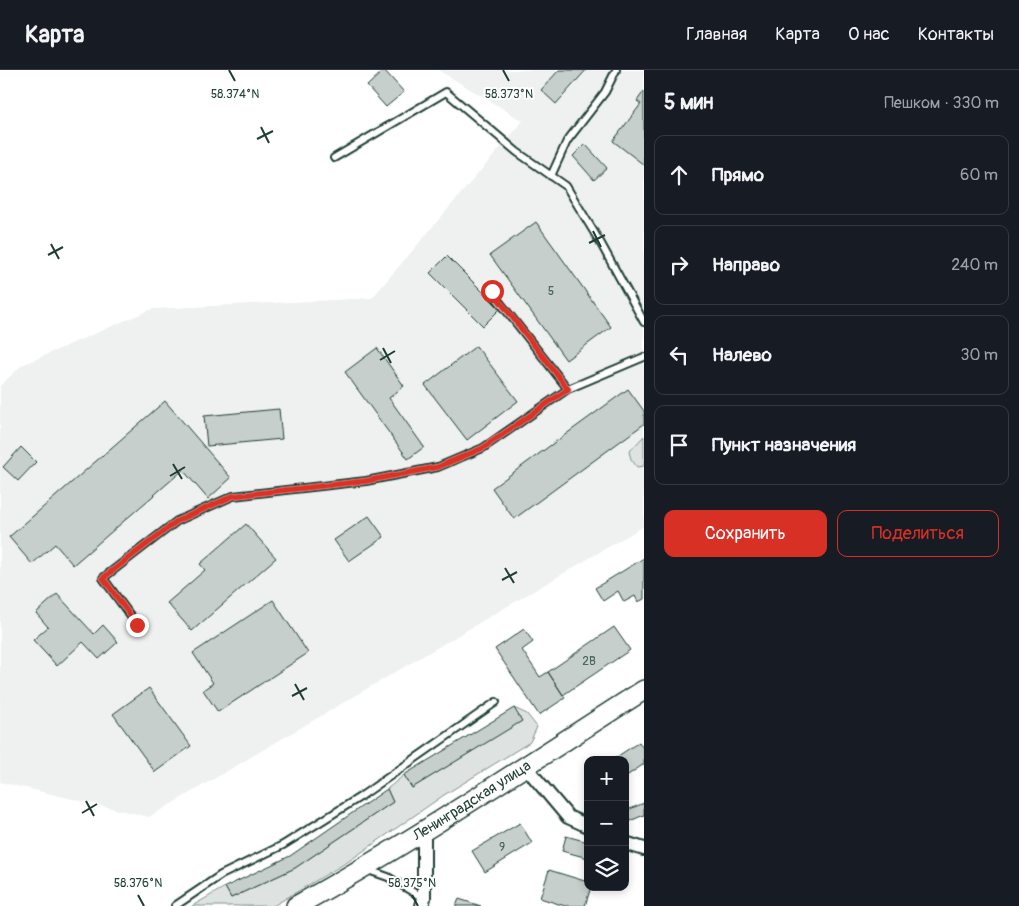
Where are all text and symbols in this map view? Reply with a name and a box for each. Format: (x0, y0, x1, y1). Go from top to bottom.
text: Карта (25, 20, 84, 49)
text: Главная (686, 23, 747, 46)
text: Карта (775, 23, 820, 46)
text: О нас (848, 23, 890, 46)
text: Контакты (918, 23, 994, 46)
text: 58.374°N (211, 87, 259, 102)
text: 58.373°N (485, 87, 533, 102)
text: 5 мин (664, 89, 714, 116)
text: Пешком · 330 m (884, 93, 999, 113)
icon: ahead (665, 161, 693, 189)
text: Прямо (712, 163, 764, 187)
text: 60 m (960, 165, 998, 185)
icon: right (665, 251, 693, 279)
text: Направо (712, 253, 780, 277)
text: 240 m (951, 255, 998, 275)
route start (481, 280, 504, 303)
house number: 5 (548, 284, 554, 299)
icon: left (665, 341, 693, 369)
text: Налево (712, 343, 772, 367)
text: 30 m (960, 345, 998, 365)
icon: arrive (665, 431, 693, 459)
text: Пункт назначения (712, 433, 856, 457)
button: Сохранить (664, 510, 827, 557)
button: Поделиться (837, 510, 999, 557)
route end (126, 614, 149, 637)
house number: 2В (582, 654, 596, 669)
street label: Ленинградская улица (408, 756, 534, 845)
map controls (584, 756, 629, 891)
button: + (584, 756, 629, 801)
button: − (584, 801, 629, 846)
house number: 9 (499, 840, 505, 855)
button: layers (584, 846, 629, 891)
text: 58.376°N (114, 876, 162, 891)
text: 58.375°N (388, 876, 436, 891)

